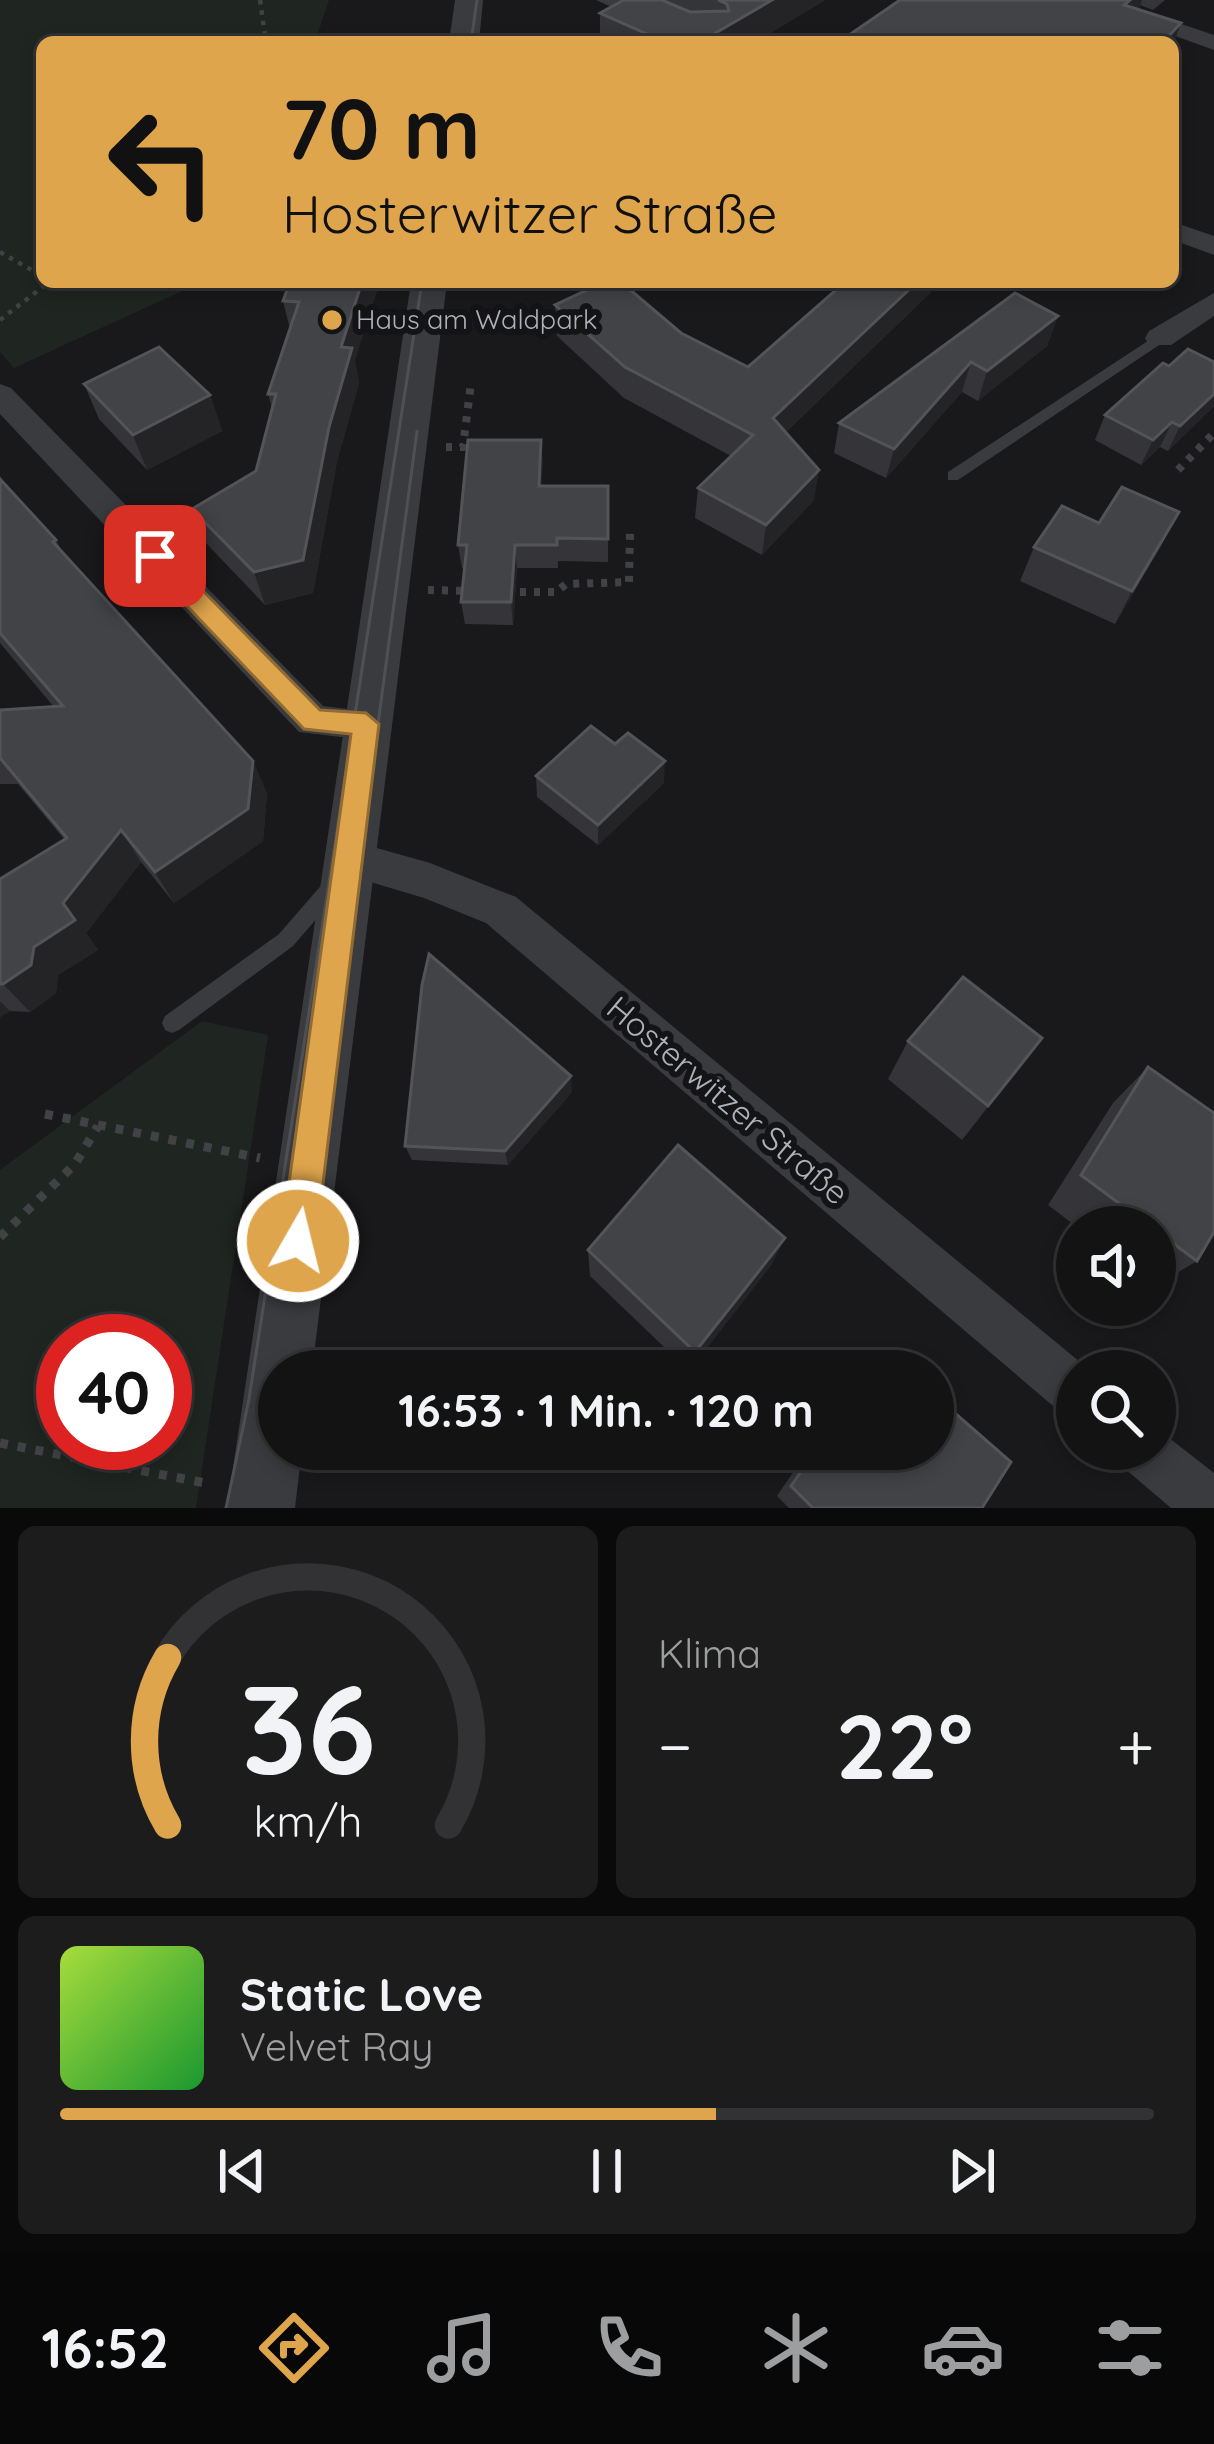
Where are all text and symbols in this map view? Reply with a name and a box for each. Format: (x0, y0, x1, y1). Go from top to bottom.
text: 70 m (282, 75, 481, 180)
icon: left (84, 84, 240, 240)
text: Hosterwitzer Straße (282, 179, 777, 247)
place label: Haus am Waldpark (356, 302, 597, 336)
marker: Haus am Waldpark (319, 307, 345, 333)
pin (104, 505, 206, 607)
icon: arrive (122, 523, 188, 589)
street label: Hosterwitzer Straße (599, 987, 857, 1213)
position arrow (235, 1178, 361, 1304)
map controls (1056, 1206, 1176, 1470)
button: sound (1056, 1206, 1176, 1326)
speed limit sign: 40 (36, 1314, 192, 1470)
button: search (1056, 1350, 1176, 1470)
text: 16:53 · 1 Min. · 120 m (398, 1382, 814, 1438)
text: Klima (658, 1629, 761, 1678)
text: 36 (240, 1649, 376, 1805)
text: 22° (836, 1689, 973, 1802)
text: − (658, 1704, 692, 1787)
text: + (1117, 1704, 1154, 1787)
text: km/h (254, 1794, 362, 1848)
text: Static Love (240, 1966, 483, 2022)
text: Velvet Ray (240, 2022, 433, 2071)
icon: previous (209, 2138, 275, 2204)
icon: pause (574, 2138, 640, 2204)
icon: next (939, 2138, 1005, 2204)
icon: directions (252, 2306, 336, 2390)
icon: music (420, 2306, 504, 2390)
icon: phone (587, 2306, 671, 2390)
icon: climate (754, 2306, 838, 2390)
icon: car (921, 2306, 1005, 2390)
icon: filters (1088, 2306, 1172, 2390)
text: 16:52 (42, 2314, 169, 2382)

